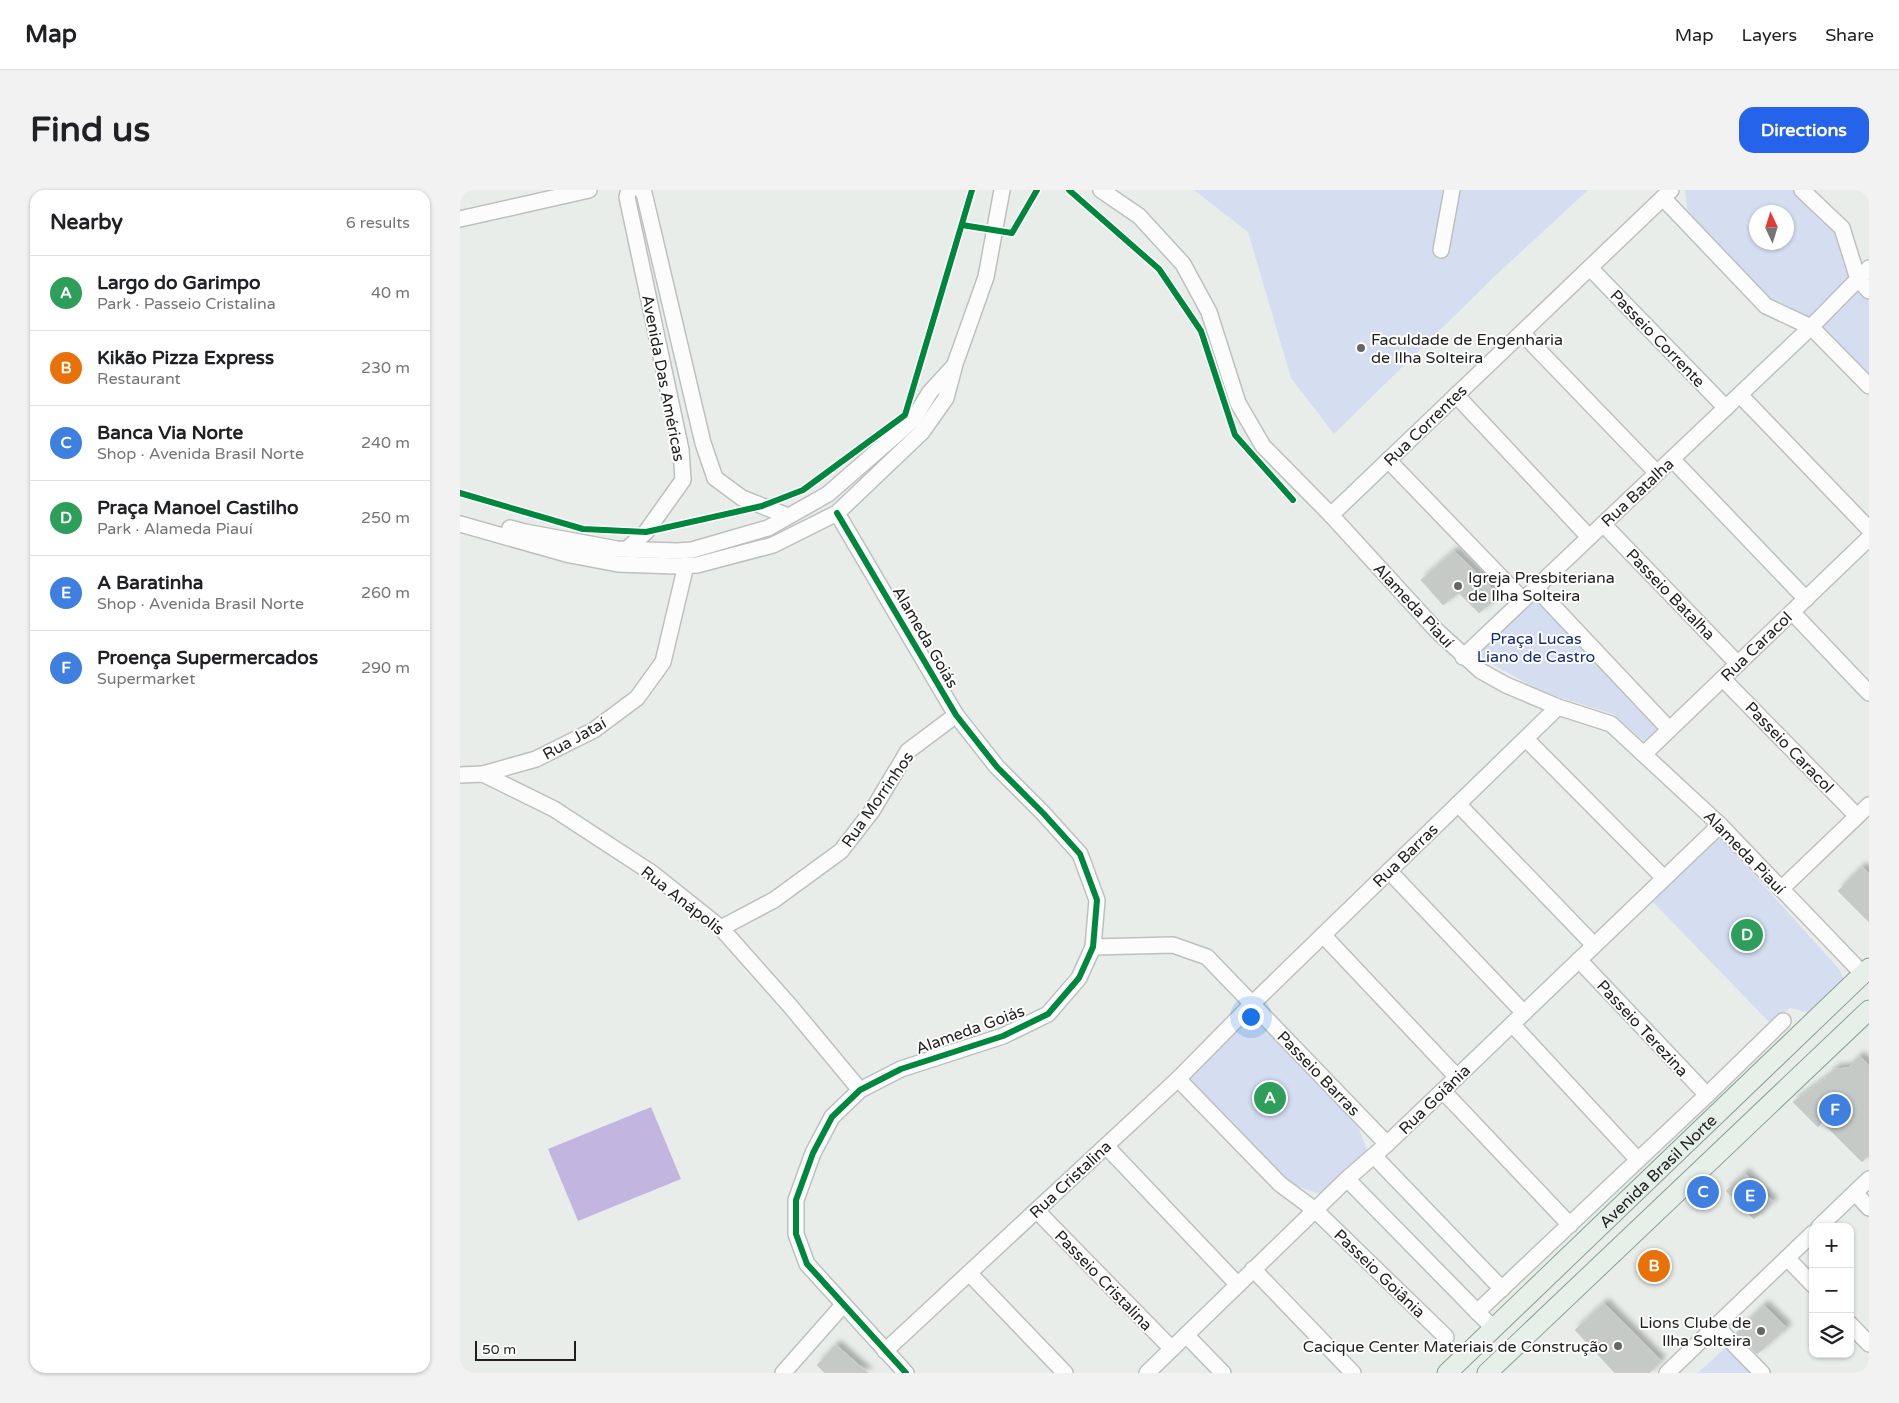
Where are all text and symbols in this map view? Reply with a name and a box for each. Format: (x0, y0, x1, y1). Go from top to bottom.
text: Map (25, 20, 77, 49)
text: Map (1675, 24, 1714, 46)
text: Layers (1742, 24, 1797, 46)
text: Share (1825, 24, 1874, 46)
button: Directions (1739, 107, 1869, 153)
text: Find us (30, 109, 150, 151)
north arrow (1749, 205, 1794, 250)
text: Nearby (50, 210, 123, 235)
text: 6 results (346, 213, 410, 233)
text: Largo do Garimpo (97, 272, 261, 294)
text: A (60, 283, 72, 303)
text: 40 m (371, 283, 410, 303)
street label: Passeio Corrente (1606, 286, 1709, 392)
street label: Avenida Das Américas (637, 293, 689, 463)
text: Park · Passeio Cristalina (97, 294, 276, 314)
place label: Faculdade de Engenharia de Ilha Solteira (1371, 330, 1563, 368)
marker: Faculdade de Engenharia de Ilha Solteira (1355, 342, 1367, 354)
text: Kikão Pizza Express (97, 347, 274, 369)
text: B (60, 358, 72, 378)
text: 230 m (361, 358, 410, 378)
text: Restaurant (97, 369, 181, 389)
street label: Rua Correntes (1380, 381, 1472, 471)
text: Banca Via Norte (97, 422, 243, 444)
text: C (60, 433, 72, 453)
text: 240 m (361, 433, 410, 453)
text: Shop · Avenida Brasil Norte (97, 444, 304, 464)
street label: Rua Batalha (1597, 454, 1678, 531)
text: Praça Manoel Castilho (97, 497, 299, 519)
text: D (60, 508, 72, 528)
text: 250 m (361, 508, 410, 528)
text: Park · Alameda Piauí (97, 519, 253, 539)
street label: Passeio Batalha (1622, 545, 1719, 645)
street label: Alameda Piauí (1369, 559, 1458, 652)
place label: Igreja Presbiteriana de Ilha Solteira (1468, 568, 1615, 606)
text: A Baratinha (97, 572, 204, 594)
marker: Igreja Presbiteriana de Ilha Solteira (1452, 580, 1464, 592)
text: E (61, 583, 71, 603)
text: 260 m (361, 583, 410, 603)
street label: Alameda Goiás (888, 583, 962, 692)
text: Shop · Avenida Brasil Norte (97, 594, 304, 614)
street label: Rua Caracol (1717, 608, 1797, 686)
park label: Praça Lucas Liano de Castro (1477, 629, 1595, 667)
text: Proença Supermercados (97, 647, 318, 669)
text: F (61, 658, 71, 678)
text: 290 m (361, 658, 410, 678)
text: Supermarket (97, 669, 195, 689)
street label: Passeio Caracol (1741, 698, 1838, 797)
street label: Rua Jataí (539, 713, 610, 765)
street label: Rua Morrinhos (837, 748, 918, 851)
street label: Alameda Piauí (1699, 807, 1789, 899)
street label: Rua Barras (1369, 820, 1443, 892)
street label: Rua Anápolis (637, 862, 728, 940)
pin: D (1731, 916, 1763, 954)
street label: Passeio Terezina (1592, 976, 1692, 1081)
street label: Alameda Goiás (913, 1001, 1027, 1059)
your location (1238, 1004, 1264, 1030)
street label: Passeio Barras (1273, 1027, 1364, 1120)
street label: Rua Goiânia (1395, 1061, 1475, 1139)
pin: A (1254, 1079, 1286, 1117)
pin: F (1819, 1091, 1851, 1129)
street label: Avenida Brasil Norte (1595, 1111, 1721, 1233)
street label: Rua Cristalina (1026, 1137, 1116, 1223)
pin: C (1687, 1173, 1719, 1211)
pin: E (1734, 1177, 1766, 1215)
map controls (1809, 1223, 1854, 1358)
button: + (1809, 1223, 1854, 1268)
street label: Passeio Goiânia (1330, 1225, 1429, 1322)
street label: Passeio Cristalina (1050, 1226, 1156, 1335)
pin: B (1638, 1247, 1670, 1285)
button: − (1809, 1268, 1854, 1313)
place label: Lions Clube de Ilha Solteira (1639, 1313, 1751, 1351)
button: layers (1809, 1313, 1854, 1358)
marker: Lions Clube de Ilha Solteira (1755, 1325, 1767, 1337)
place label: Cacique Center Materiais de Construção (1303, 1337, 1608, 1357)
scale bar (475, 1338, 576, 1361)
marker: Cacique Center Materiais de Construção (1612, 1340, 1624, 1352)
text: 50 m (482, 1341, 516, 1358)

